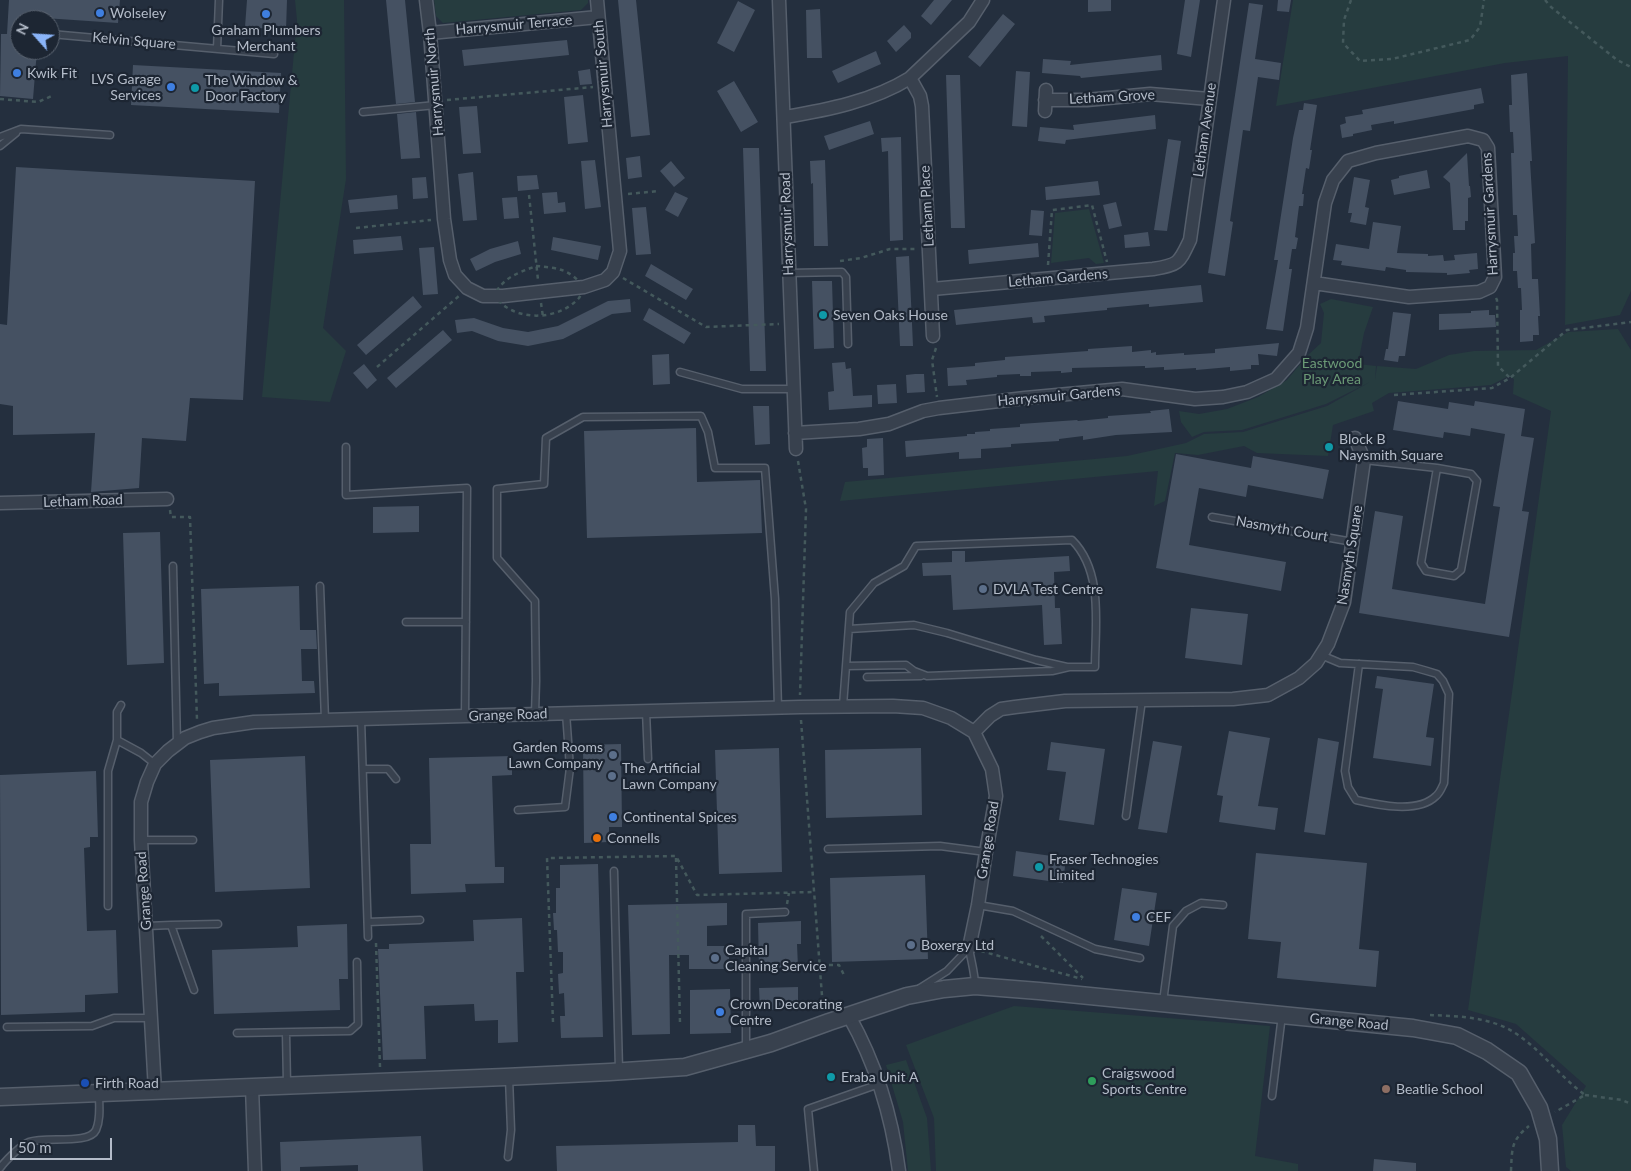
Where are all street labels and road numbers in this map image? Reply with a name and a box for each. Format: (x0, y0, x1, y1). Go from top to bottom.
street label: Harrysmuir Terrace (455, 12, 573, 38)
street label: Harrysmuir South (590, 19, 616, 129)
street label: Harrysmuir North (421, 27, 447, 137)
street label: Kelvin Square (92, 29, 176, 53)
street label: Letham Avenue (1190, 82, 1220, 178)
street label: Letham Grove (1069, 86, 1155, 108)
street label: Harrysmuir Gardens (1478, 152, 1502, 276)
street label: Letham Place (916, 165, 938, 247)
street label: Harrysmuir Road (777, 172, 797, 276)
street label: Letham Gardens (1007, 265, 1109, 291)
street label: Harrysmuir Gardens (997, 382, 1121, 410)
street label: Letham Road (43, 491, 123, 511)
street label: Nasmyth Square (1334, 504, 1366, 606)
street label: Nasmyth Court (1234, 513, 1330, 545)
street label: Grange Road (468, 705, 548, 725)
street label: Grange Road (974, 800, 1002, 880)
street label: Grange Road (133, 851, 155, 931)
street label: Grange Road (1309, 1010, 1389, 1034)

